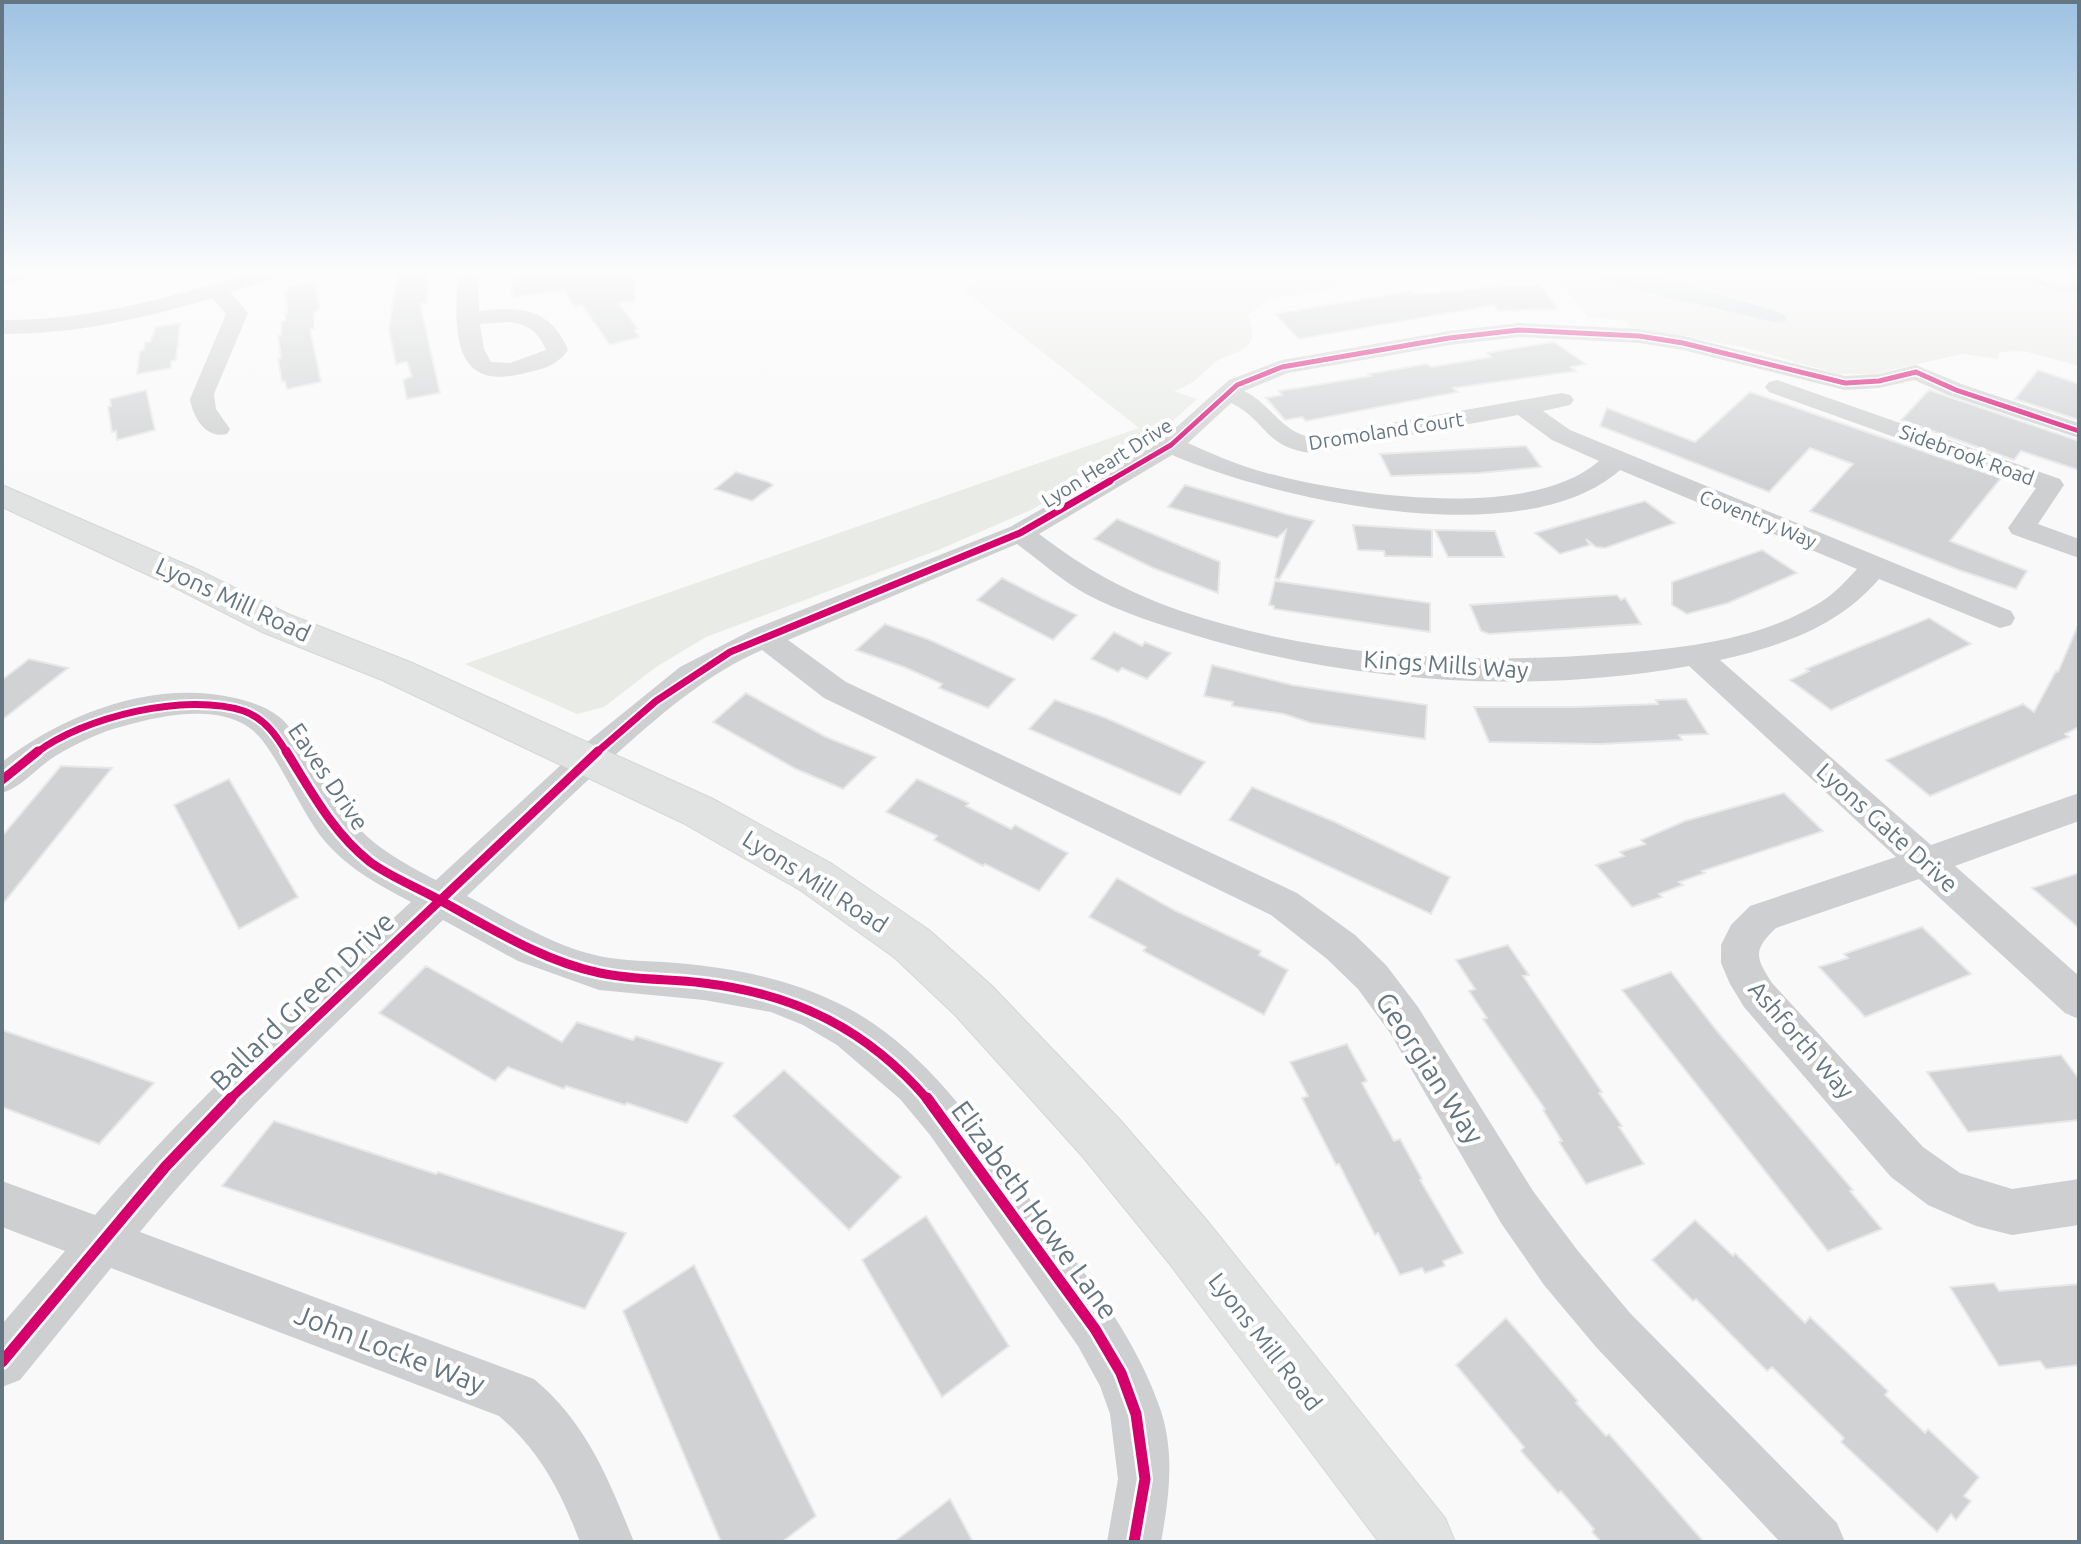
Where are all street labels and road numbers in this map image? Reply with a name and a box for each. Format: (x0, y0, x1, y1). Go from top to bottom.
street label: Dromoland Court (1307, 407, 1465, 454)
street label: Lyon Heart Drive (1037, 413, 1176, 512)
street label: Sidebrook Road (1897, 420, 2038, 490)
street label: Coventry Way (1696, 485, 1820, 553)
street label: Lyons Mill Road (152, 552, 315, 647)
street label: Kings Mills Way (1363, 645, 1530, 684)
street label: Eaves Drive (283, 718, 374, 835)
street label: Lyons Gate Drive (1811, 757, 1963, 898)
street label: Lyons Mill Road (738, 825, 893, 938)
street label: Ballard Green Drive (203, 905, 400, 1096)
street label: Ashforth Way (1743, 976, 1860, 1104)
street label: Georgian Way (1370, 986, 1491, 1149)
street label: Elizabeth Howe Lane (946, 1095, 1125, 1325)
street label: Lyons Mill Road (1203, 1268, 1327, 1416)
street label: John Locke Way (291, 1298, 490, 1399)

